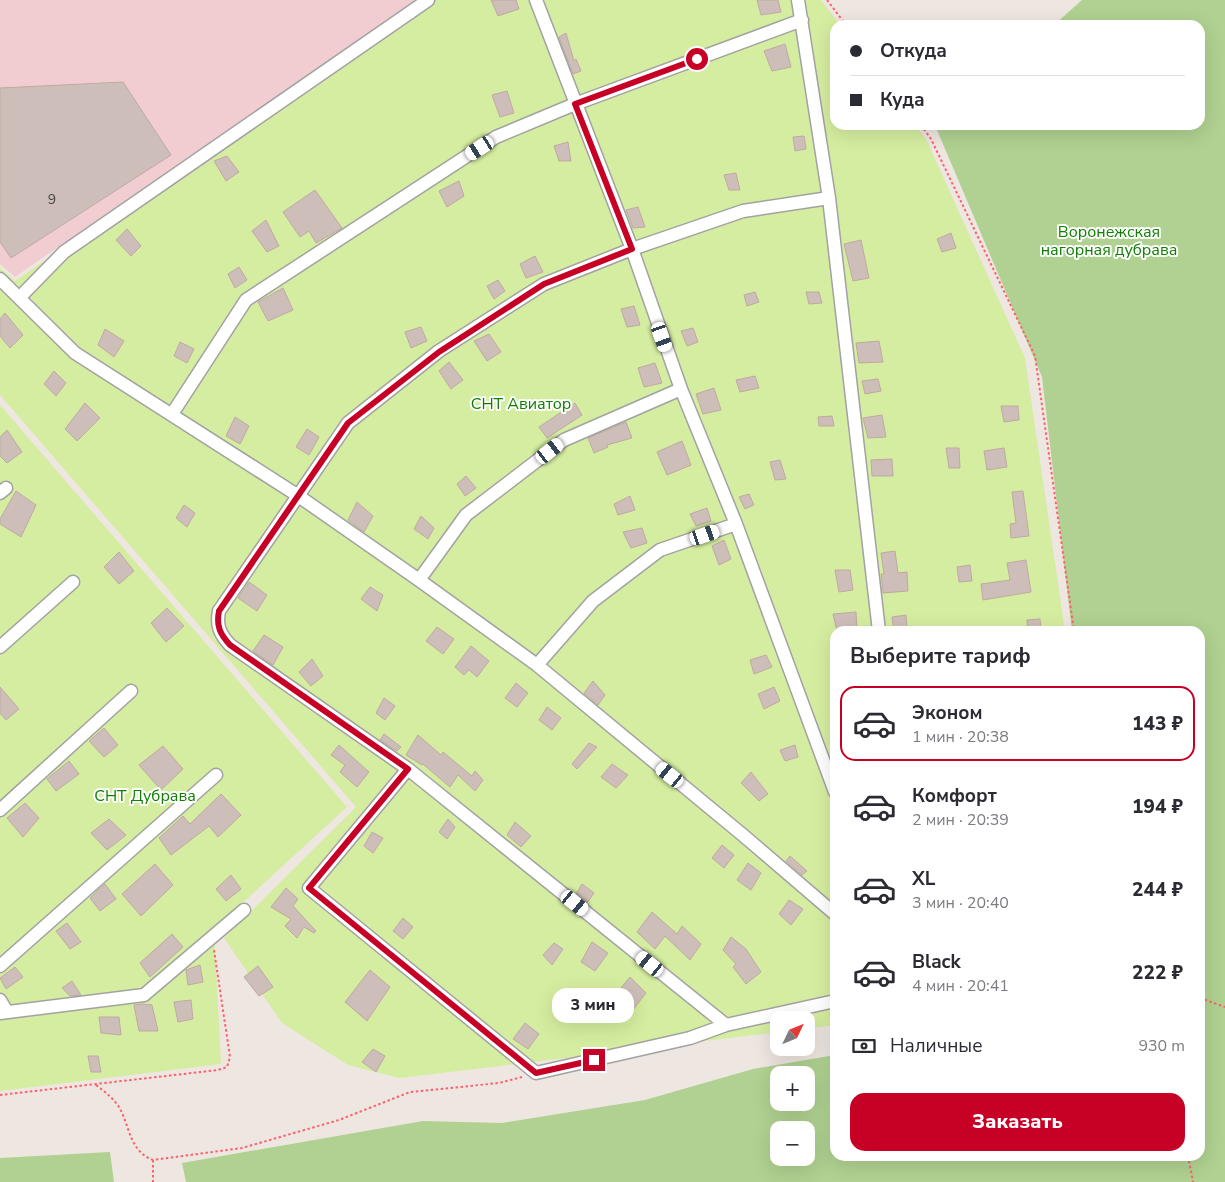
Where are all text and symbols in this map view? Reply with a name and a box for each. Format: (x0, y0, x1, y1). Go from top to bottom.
text: Откуда (880, 38, 947, 64)
route start (686, 48, 708, 70)
text: Куда (880, 87, 925, 113)
car (463, 134, 496, 162)
house number: 9 (48, 190, 56, 209)
park label: Воронежская нагорная дубрава (1041, 221, 1177, 261)
car (650, 320, 673, 354)
park label: СНТ Авиатор (471, 393, 571, 415)
car (533, 436, 566, 466)
car (688, 523, 721, 547)
text: Выберите тариф (850, 641, 1031, 671)
text: Эконом (912, 700, 983, 726)
icon: car (852, 701, 897, 746)
text: 143 ₽ (1132, 711, 1183, 737)
text: 1 мин · 20:38 (912, 726, 1009, 748)
car (653, 760, 686, 790)
text: Комфорт (912, 783, 997, 809)
icon: car (852, 784, 897, 829)
park label: СНТ Дубрава (94, 785, 196, 807)
text: 194 ₽ (1132, 794, 1183, 820)
text: 2 мин · 20:39 (912, 809, 1009, 831)
text: XL (912, 866, 935, 892)
icon: car (852, 867, 897, 912)
text: 244 ₽ (1132, 877, 1183, 903)
car (558, 888, 591, 918)
text: 3 мин · 20:40 (912, 892, 1009, 914)
car (633, 949, 666, 979)
text: Black (912, 949, 961, 975)
icon: car (852, 950, 897, 995)
text: 222 ₽ (1132, 960, 1183, 986)
text: 4 мин · 20:41 (912, 975, 1009, 997)
callout: 3 мин (553, 988, 635, 1022)
text: 3 мин (570, 994, 616, 1016)
north arrow (770, 1011, 815, 1056)
map controls (770, 1011, 815, 1166)
icon: cash (850, 1032, 878, 1060)
text: Наличные (890, 1033, 983, 1059)
text: 930 m (1138, 1035, 1185, 1057)
route end (583, 1049, 605, 1071)
button: + (770, 1066, 815, 1111)
button: Заказать (850, 1093, 1185, 1151)
button: − (770, 1121, 815, 1166)

